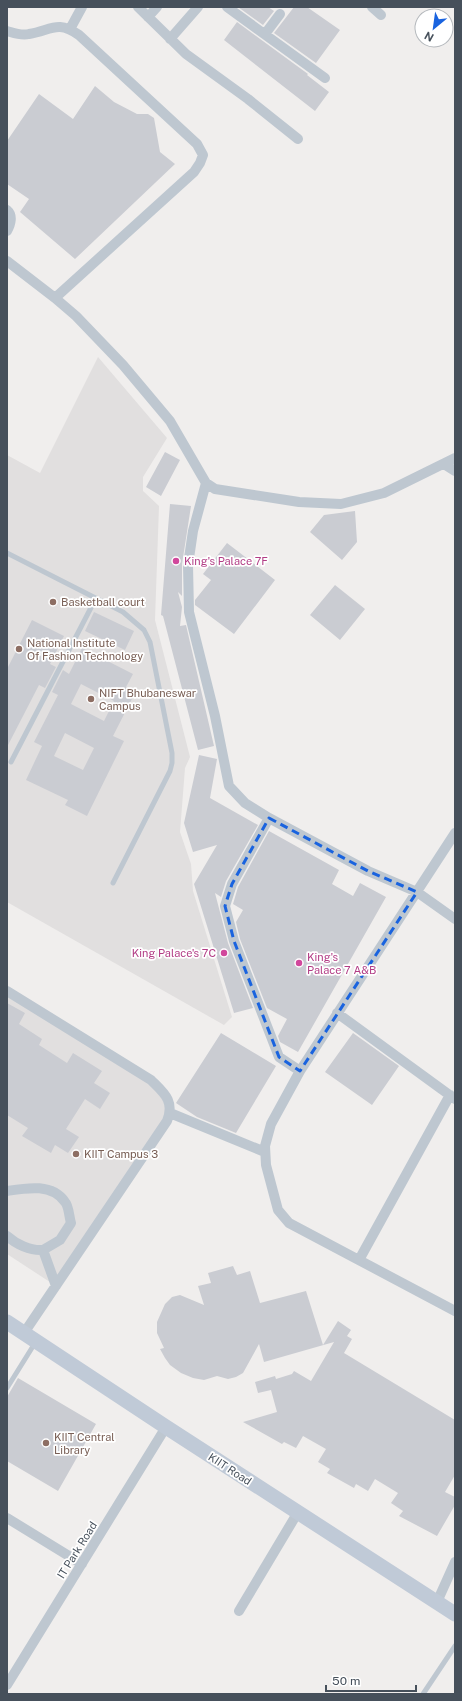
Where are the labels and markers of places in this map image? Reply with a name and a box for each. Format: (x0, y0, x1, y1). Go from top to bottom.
place label: King's Palace 7F (184, 555, 268, 567)
marker: King's Palace 7F (171, 556, 181, 566)
place label: Basketball court (61, 596, 145, 608)
marker: Basketball court (48, 597, 58, 607)
place label: National Institute Of Fashion Technology (27, 637, 143, 662)
marker: National Institute Of Fashion Technology (14, 644, 24, 654)
place label: NIFT Bhubaneswar Campus (99, 687, 196, 712)
marker: NIFT Bhubaneswar Campus (86, 694, 96, 704)
place label: King Palace's 7C (132, 947, 216, 959)
marker: King Palace's 7C (219, 948, 229, 958)
place label: King's Palace 7 A&B (307, 951, 376, 976)
marker: King's Palace 7 A&B (294, 958, 304, 968)
place label: KIIT Campus 3 (84, 1148, 158, 1160)
marker: KIIT Campus 3 (71, 1149, 81, 1159)
place label: KIIT Central Library (54, 1431, 115, 1456)
marker: KIIT Central Library (41, 1438, 51, 1448)

